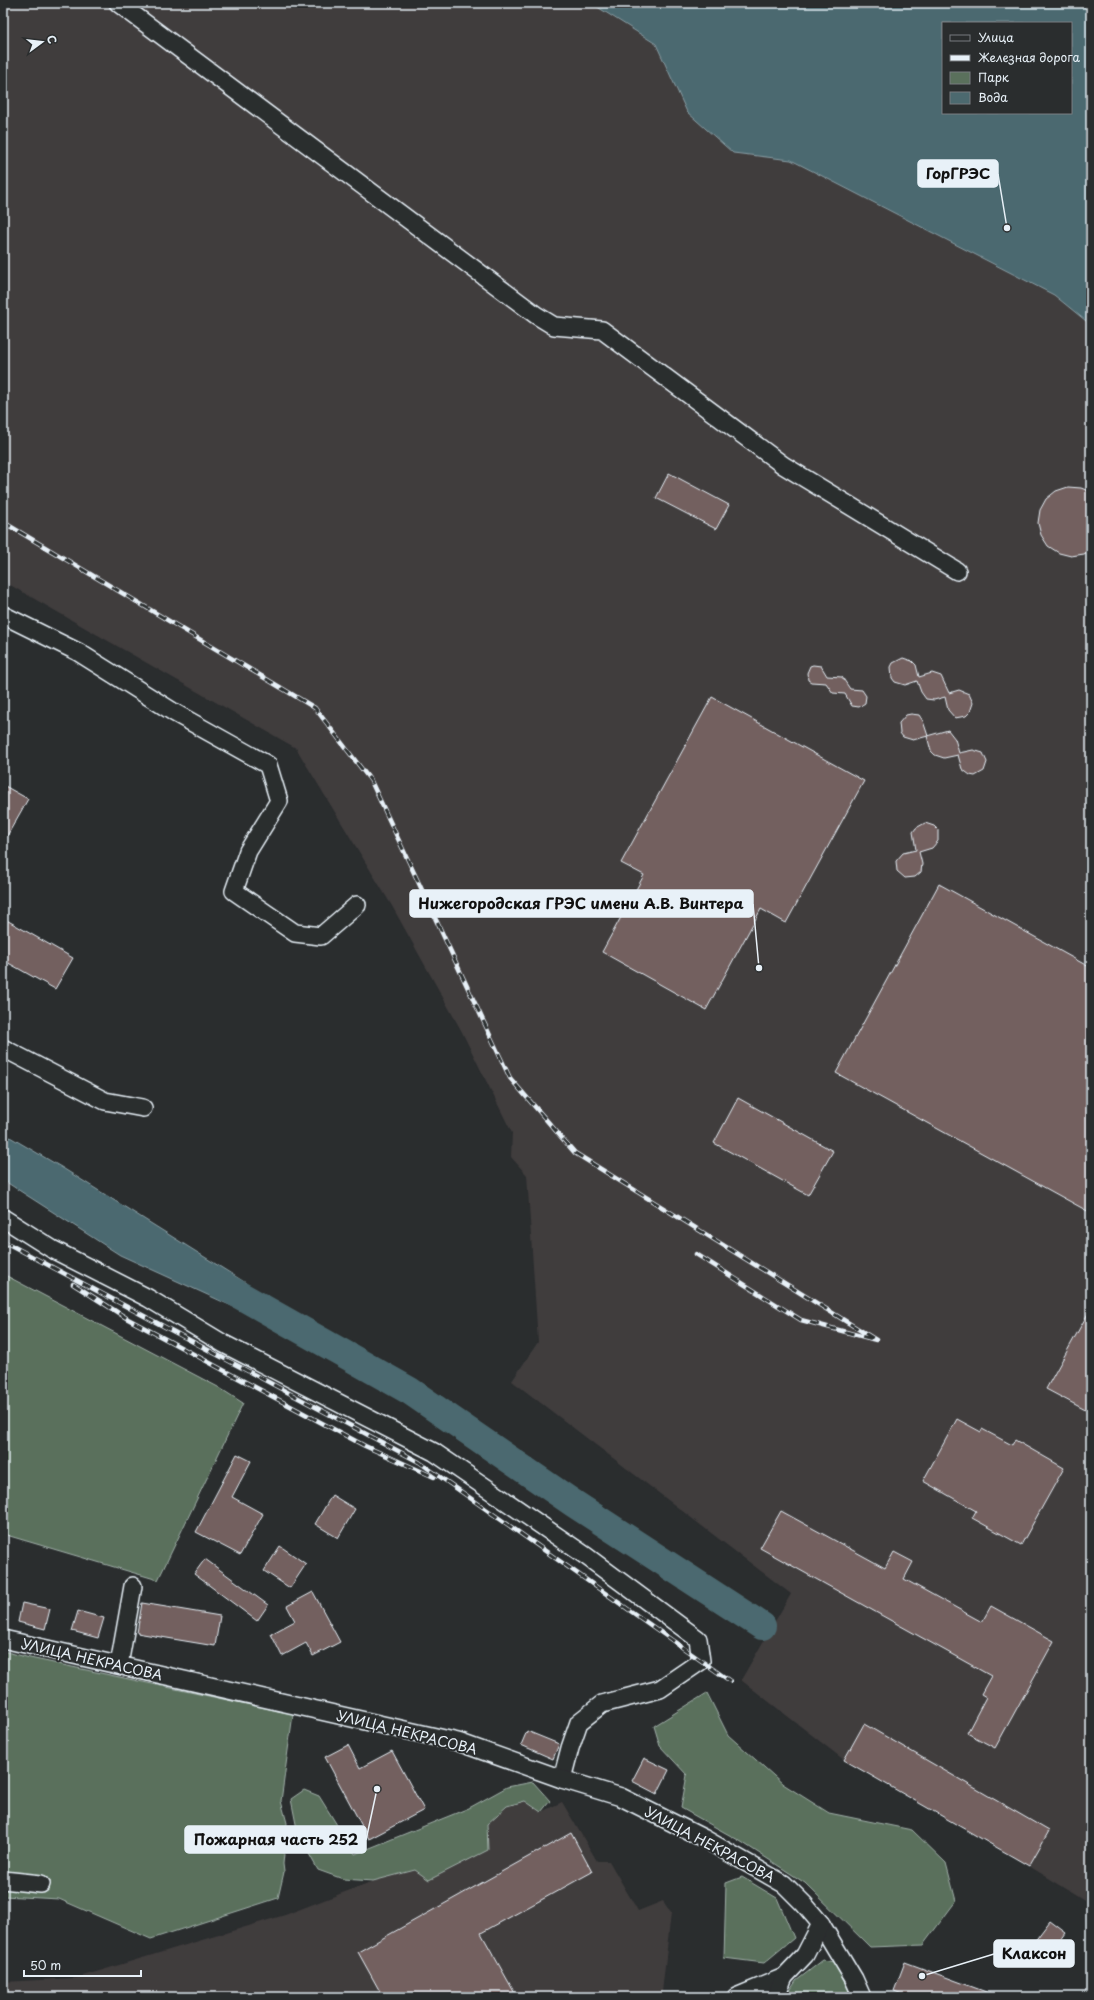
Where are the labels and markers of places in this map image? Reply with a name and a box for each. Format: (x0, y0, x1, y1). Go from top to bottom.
callout: ГорГРЭС (918, 160, 998, 187)
callout: Нижегородская ГРЭС имени А.В. Винтера (410, 890, 753, 917)
callout: Пожарная часть 252 (185, 1826, 366, 1853)
callout: Клаксон (994, 1940, 1074, 1967)

